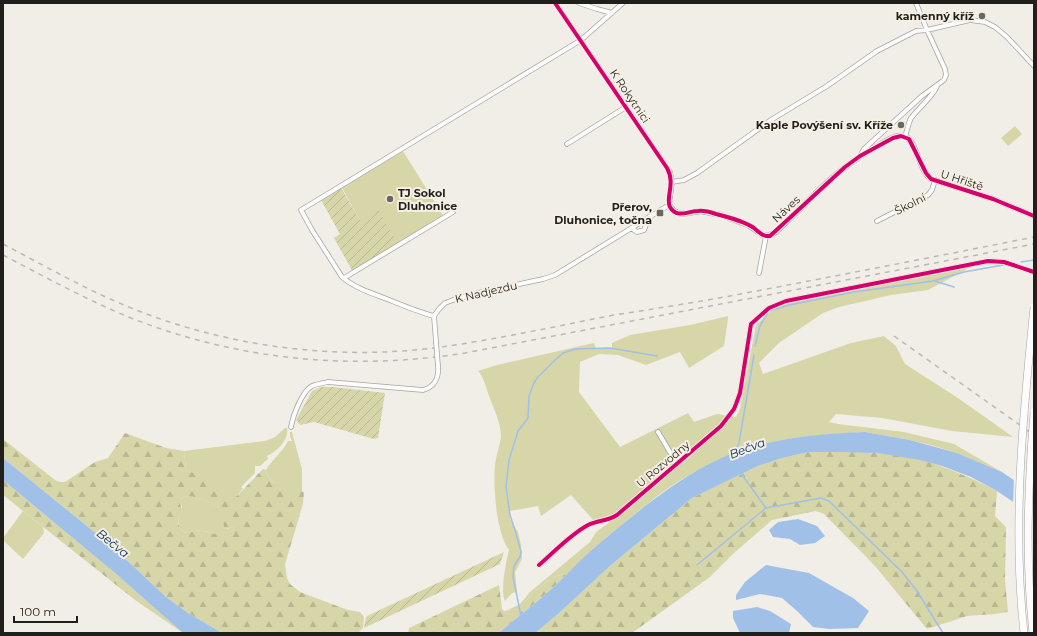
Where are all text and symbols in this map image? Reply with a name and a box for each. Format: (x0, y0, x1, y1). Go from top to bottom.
place label: kamenný kříž (896, 9, 974, 23)
marker: kamenný kříž (977, 11, 987, 21)
street label: K Rokytnici (607, 66, 653, 126)
place label: Kaple Povýšení sv. Kříže (756, 118, 893, 132)
marker: Kaple Povýšení sv. Kříže (896, 120, 906, 130)
street label: U Hřiště (939, 167, 985, 194)
place label: TJ Sokol Dluhonice (398, 186, 457, 213)
street label: Školní (892, 190, 929, 218)
street label: Náves (769, 192, 803, 225)
marker: TJ Sokol Dluhonice (385, 194, 395, 204)
place label: Přerov, Dluhonice, točna (554, 200, 652, 227)
marker: Přerov, Dluhonice, točna (655, 208, 665, 218)
street label: K Nadjezdu (453, 278, 519, 306)
water label: Bečva (727, 434, 767, 462)
street label: U Rozvodny (634, 438, 692, 490)
water label: Bečva (94, 525, 132, 561)
scale bar (14, 598, 77, 624)
text: 100 m (20, 604, 56, 619)

